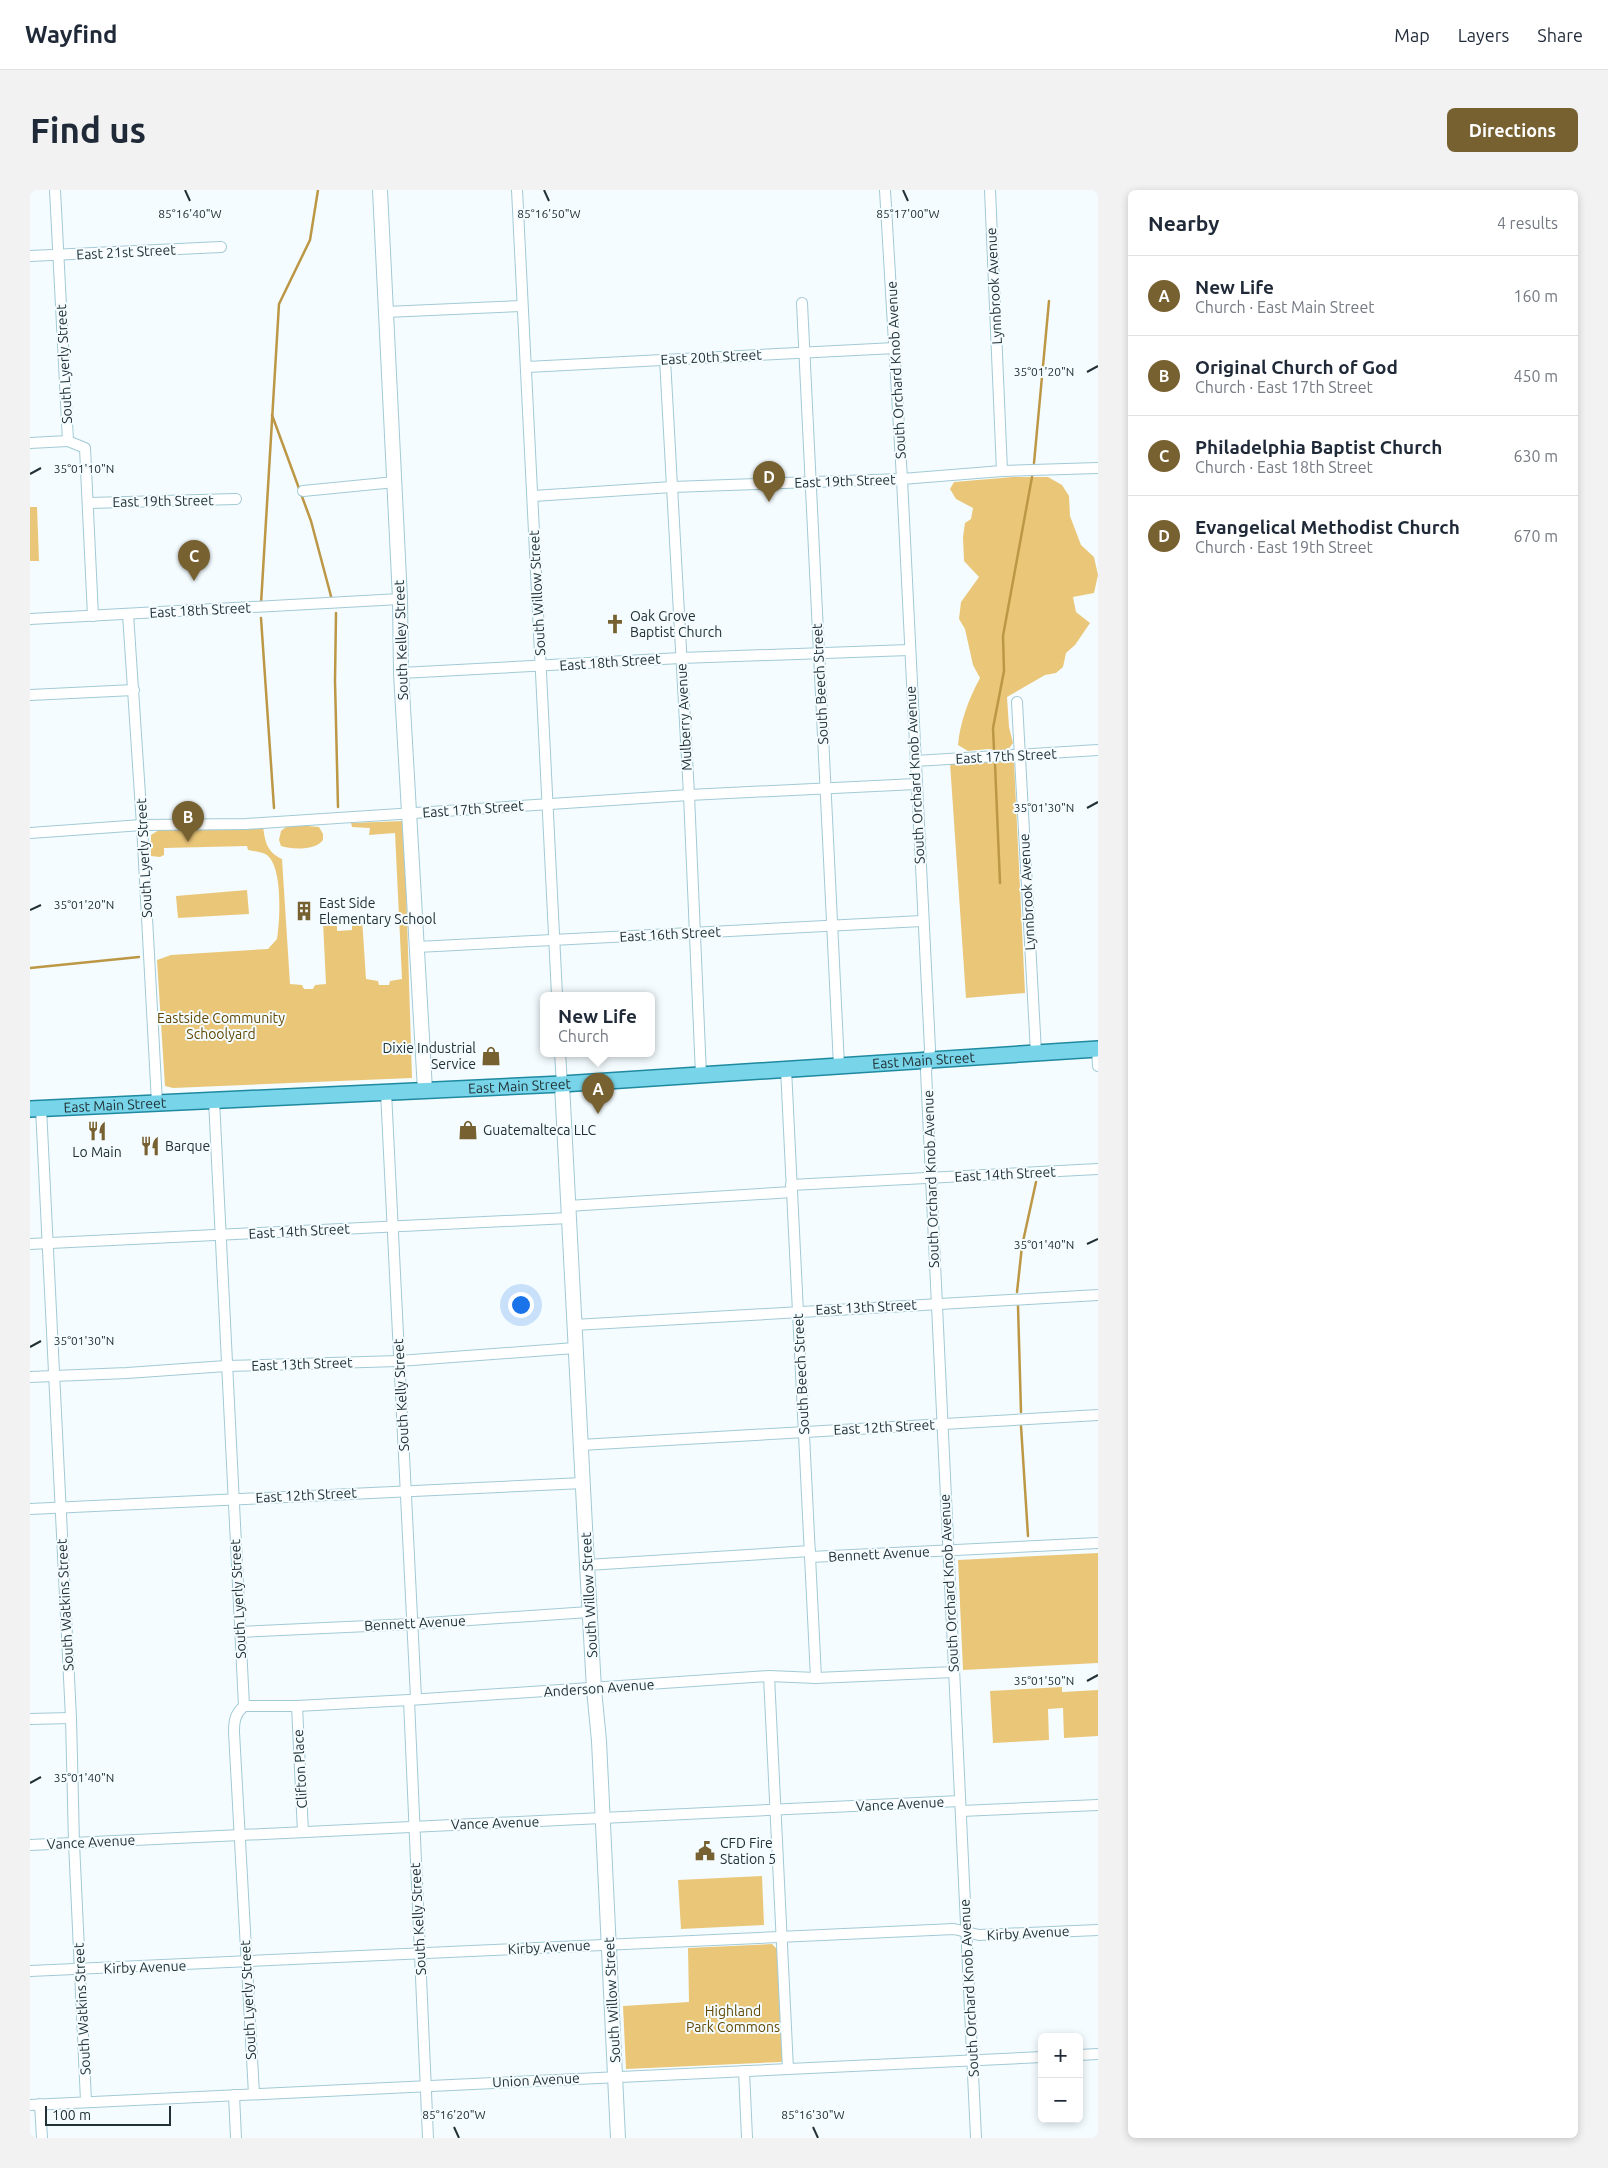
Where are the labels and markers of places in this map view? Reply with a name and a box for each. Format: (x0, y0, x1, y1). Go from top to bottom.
pin: D (753, 461, 785, 502)
pin: C (178, 540, 210, 581)
place label: Oak Grove Baptist Church (630, 608, 722, 640)
church icon: Oak Grove Baptist Church (604, 613, 626, 635)
pin: B (172, 801, 204, 842)
place label: East Side Elementary School (319, 895, 437, 927)
building icon: East Side Elementary School (293, 900, 315, 922)
place label: Dixie Industrial Service (382, 1040, 476, 1072)
shop icon: Dixie Industrial Service (480, 1045, 502, 1067)
pin: A (582, 1073, 614, 1114)
shop icon: Guatemalteca LLC (457, 1119, 479, 1141)
restaurant icon: Lo Main (86, 1120, 108, 1142)
place label: Guatemalteca LLC (483, 1122, 596, 1138)
restaurant icon: Barque (139, 1135, 161, 1157)
place label: Barque (165, 1138, 210, 1154)
place label: Lo Main (72, 1144, 122, 1160)
place label: CFD Fire Station 5 (720, 1835, 776, 1867)
public building icon: CFD Fire Station 5 (694, 1840, 716, 1862)

